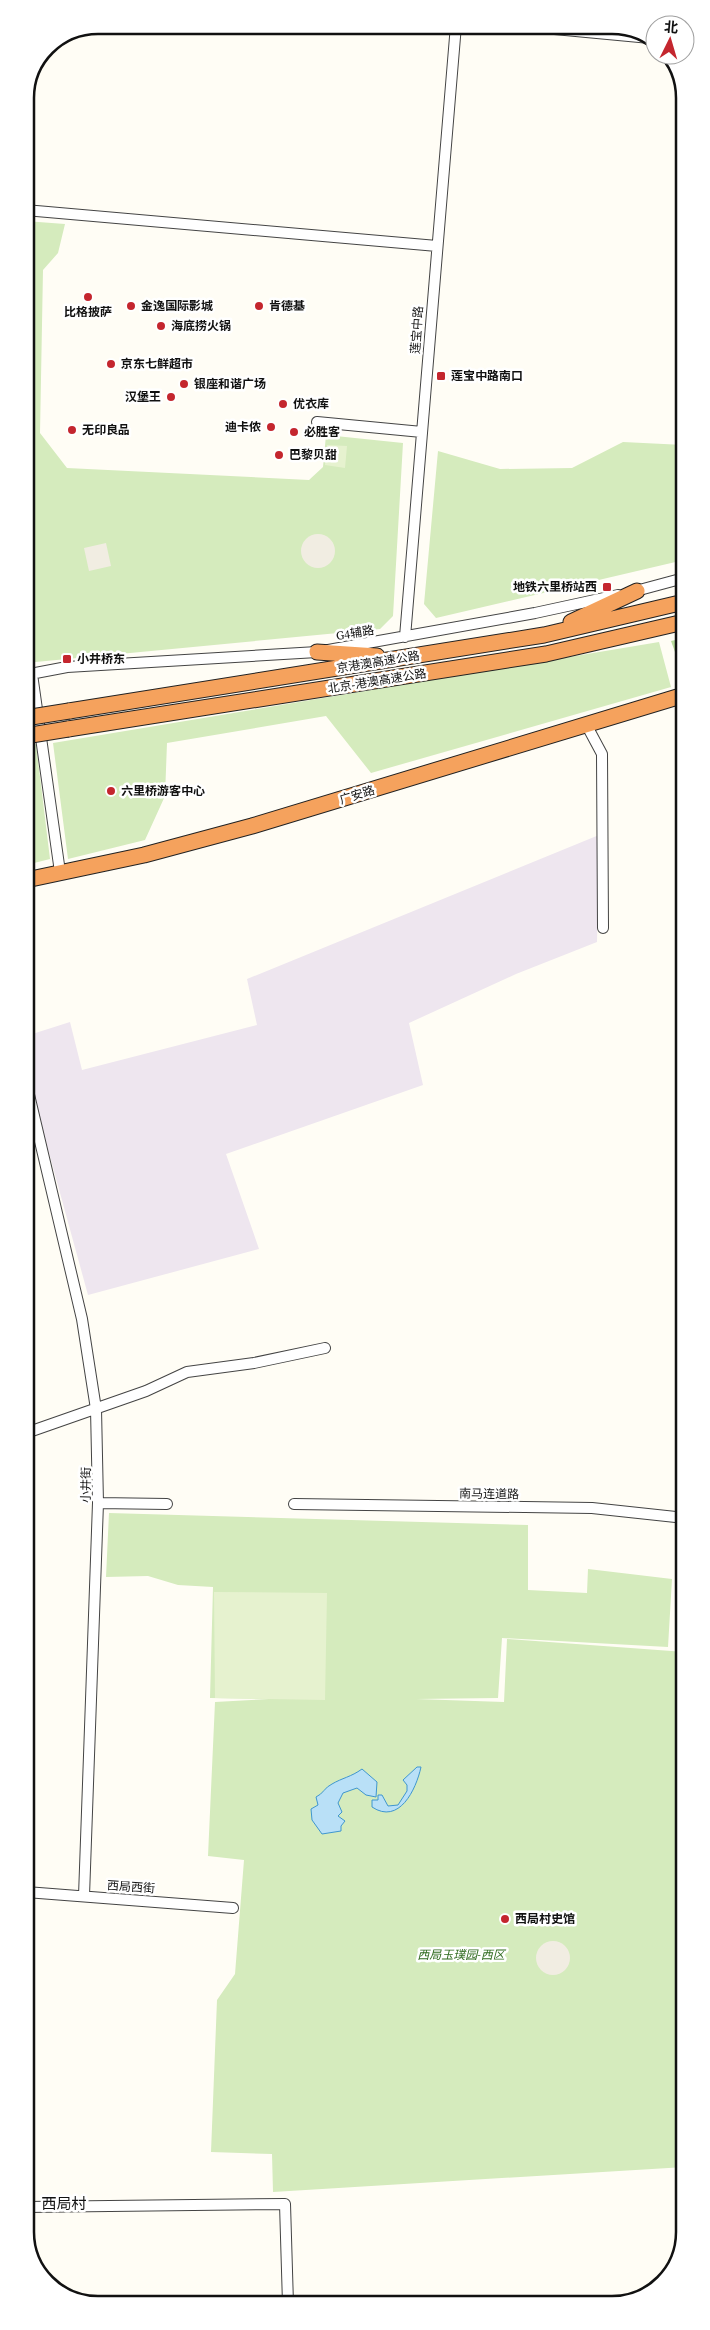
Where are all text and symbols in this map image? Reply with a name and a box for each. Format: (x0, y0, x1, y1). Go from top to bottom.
north arrow (645, 15, 695, 65)
text: 北 (663, 16, 679, 38)
marker: 比格披萨 (82, 291, 94, 303)
place label: 金逸国际影城 (141, 298, 213, 314)
place label: 肯德基 (269, 298, 305, 314)
marker: 金逸国际影城 (125, 300, 137, 312)
marker: 肯德基 (253, 300, 265, 312)
place label: 比格披萨 (64, 304, 112, 320)
street label: 莲宝中路 (407, 305, 427, 355)
place label: 海底捞火锅 (171, 318, 231, 334)
marker: 海底捞火锅 (155, 320, 167, 332)
place label: 京东七鲜超市 (121, 356, 193, 372)
marker: 京东七鲜超市 (105, 358, 117, 370)
place label: 莲宝中路南口 (451, 368, 523, 384)
marker: 莲宝中路南口 (435, 370, 447, 382)
place label: 银座和谐广场 (194, 376, 266, 392)
marker: 银座和谐广场 (178, 378, 190, 390)
place label: 汉堡王 (125, 389, 161, 405)
marker: 汉堡王 (165, 391, 177, 403)
place label: 优衣库 (293, 396, 329, 412)
marker: 优衣库 (277, 398, 289, 410)
place label: 迪卡侬 (225, 419, 261, 435)
marker: 迪卡侬 (265, 421, 277, 433)
place label: 无印良品 (82, 422, 130, 438)
marker: 无印良品 (66, 424, 78, 436)
place label: 必胜客 (304, 424, 340, 440)
marker: 必胜客 (288, 426, 300, 438)
place label: 巴黎贝甜 (289, 447, 337, 463)
marker: 巴黎贝甜 (273, 449, 285, 461)
place label: 地铁六里桥站西 (513, 579, 597, 595)
marker: 地铁六里桥站西 (601, 581, 613, 593)
street label: G4辅路 (335, 622, 375, 644)
street label: 京港澳高速公路 (335, 648, 421, 676)
place label: 小井桥东 (77, 651, 125, 667)
marker: 小井桥东 (61, 653, 73, 665)
street label: 北京-港澳高速公路 (326, 665, 428, 697)
street label: 广安路 (337, 782, 377, 808)
place label: 六里桥游客中心 (121, 783, 205, 799)
marker: 六里桥游客中心 (105, 785, 117, 797)
street label: 小井街 (78, 1467, 94, 1503)
street label: 南马连道路 (459, 1485, 519, 1503)
street label: 西局西街 (106, 1877, 156, 1897)
place label: 西局村史馆 (515, 1911, 575, 1927)
marker: 西局村史馆 (499, 1913, 511, 1925)
park label: 西局玉璞园-西区 (417, 1947, 507, 1963)
district label: 西局村 (41, 2193, 87, 2214)

